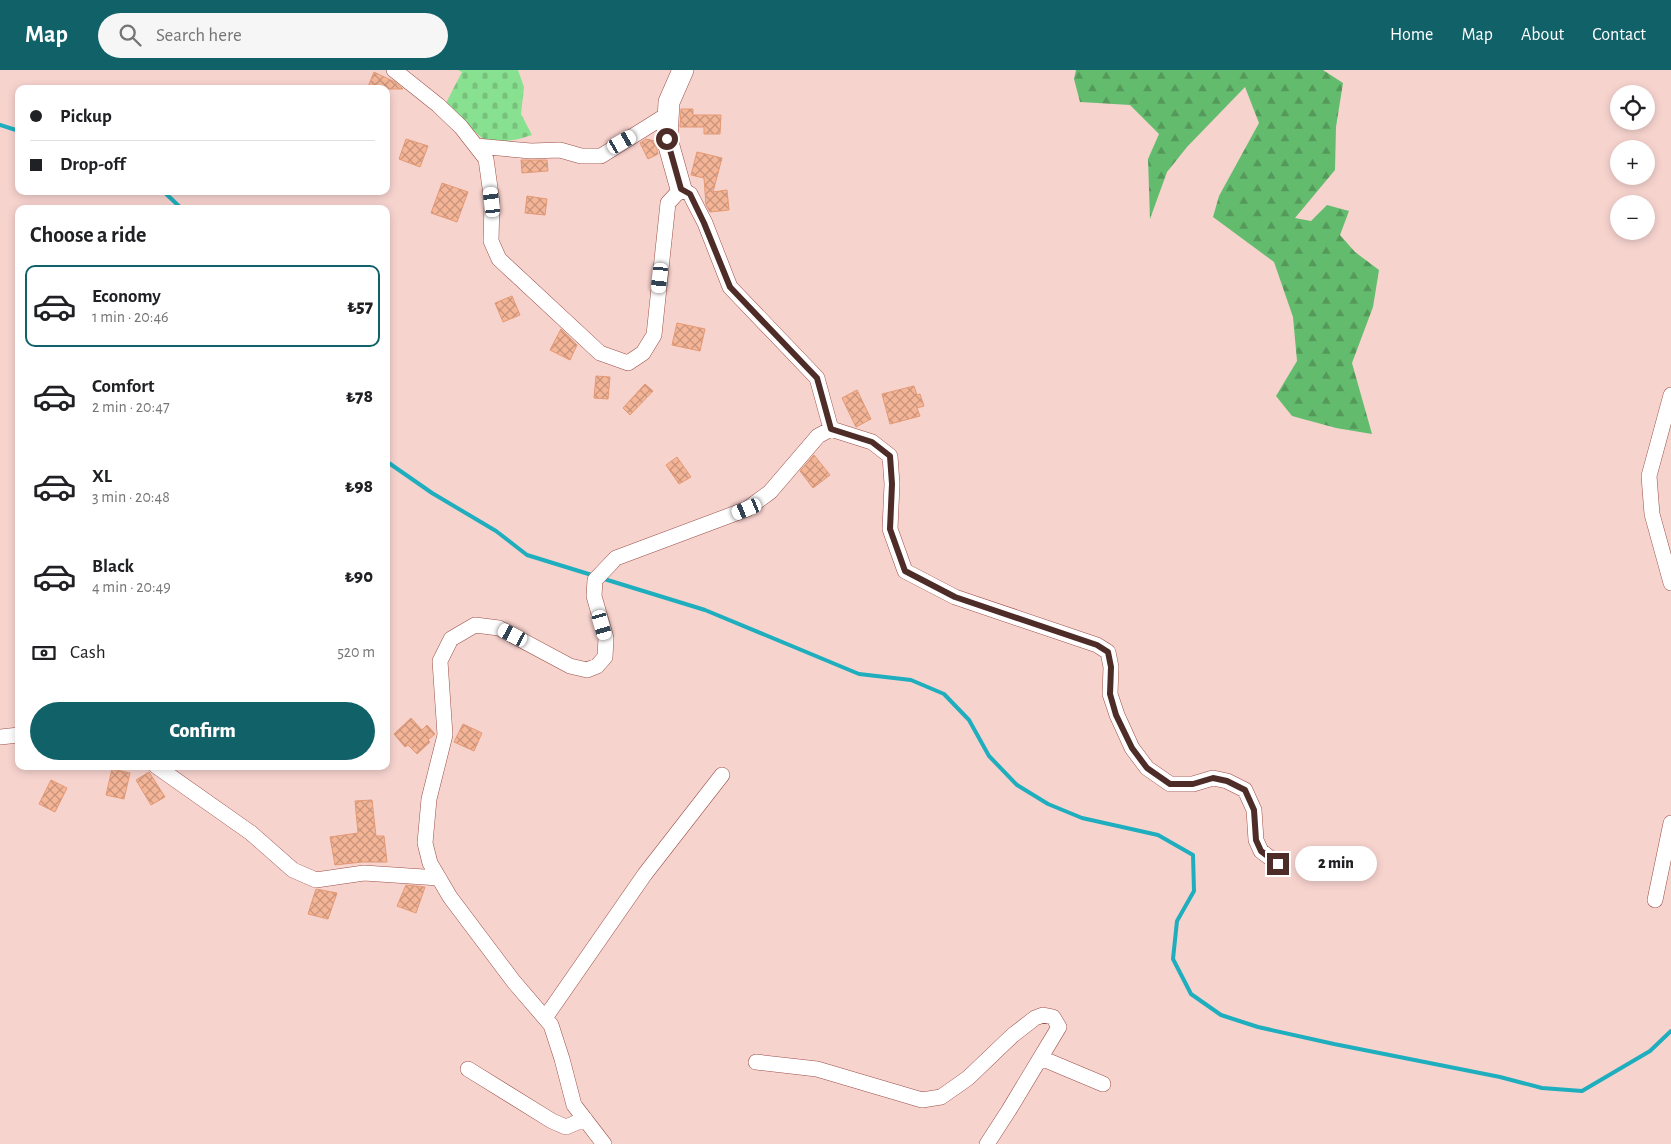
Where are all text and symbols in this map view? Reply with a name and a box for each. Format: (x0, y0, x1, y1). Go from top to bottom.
search box (98, 13, 448, 58)
icon: search (116, 21, 144, 49)
text: Map (25, 23, 68, 47)
text: Search here (156, 26, 242, 45)
text: Home (1390, 26, 1433, 44)
text: Map (1461, 26, 1493, 44)
text: About (1521, 26, 1564, 44)
text: Contact (1592, 26, 1646, 44)
map controls (1610, 85, 1655, 240)
button: locate (1610, 85, 1655, 130)
text: Pickup (60, 107, 112, 126)
car (605, 128, 638, 156)
route start (656, 128, 678, 150)
button: + (1610, 140, 1655, 185)
text: Drop-off (60, 155, 125, 174)
car (482, 186, 501, 218)
button: − (1610, 195, 1655, 240)
text: Choose a ride (30, 224, 146, 246)
car (650, 262, 669, 294)
icon: car (32, 284, 77, 329)
text: Economy (92, 287, 161, 306)
text: ₺57 (347, 297, 373, 316)
text: 1 min · 20:46 (92, 309, 169, 325)
icon: car (32, 374, 77, 419)
text: Comfort (92, 377, 154, 396)
text: ₺78 (346, 387, 373, 406)
text: 2 min · 20:47 (92, 399, 170, 415)
icon: car (32, 464, 77, 509)
text: XL (92, 467, 112, 486)
text: ₺98 (345, 477, 373, 496)
text: 3 min · 20:48 (92, 489, 170, 505)
car (730, 496, 763, 522)
icon: car (32, 554, 77, 599)
text: Black (92, 557, 134, 576)
text: ₺90 (345, 567, 373, 586)
text: 4 min · 20:49 (92, 579, 171, 595)
car (590, 609, 613, 641)
car (496, 622, 529, 648)
icon: cash (30, 639, 58, 667)
text: Cash (70, 643, 106, 662)
text: 520 m (337, 644, 375, 660)
button: Confirm (30, 702, 375, 760)
callout: 2 min (1296, 846, 1378, 882)
route end (1267, 853, 1289, 875)
text: 2 min (1318, 855, 1354, 871)

